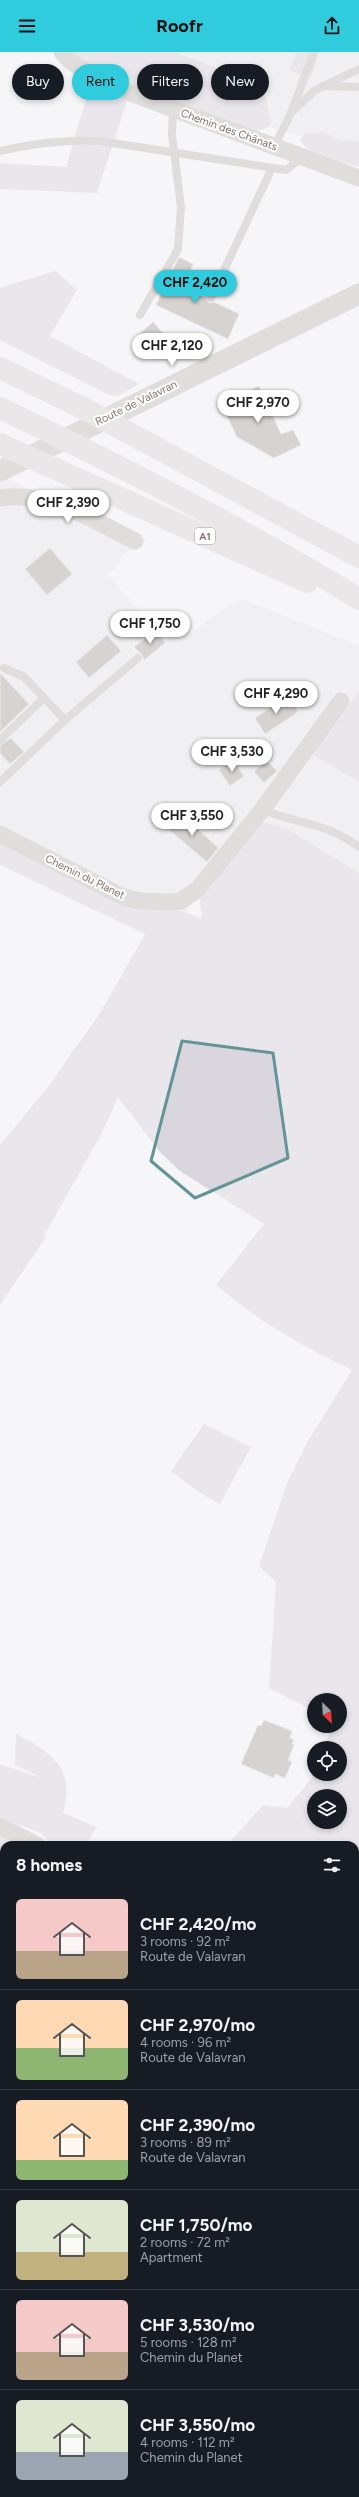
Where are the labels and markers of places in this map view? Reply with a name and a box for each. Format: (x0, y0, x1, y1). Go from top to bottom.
pin: CHF 2,420 (149, 270, 241, 304)
pin: CHF 2,120 (126, 333, 218, 367)
pin: CHF 2,970 (212, 390, 304, 424)
pin: CHF 2,390 (22, 490, 114, 524)
pin: CHF 1,750 (104, 611, 196, 645)
pin: CHF 4,290 (230, 681, 322, 715)
pin: CHF 3,530 (186, 739, 278, 773)
pin: CHF 3,550 (146, 803, 238, 837)

